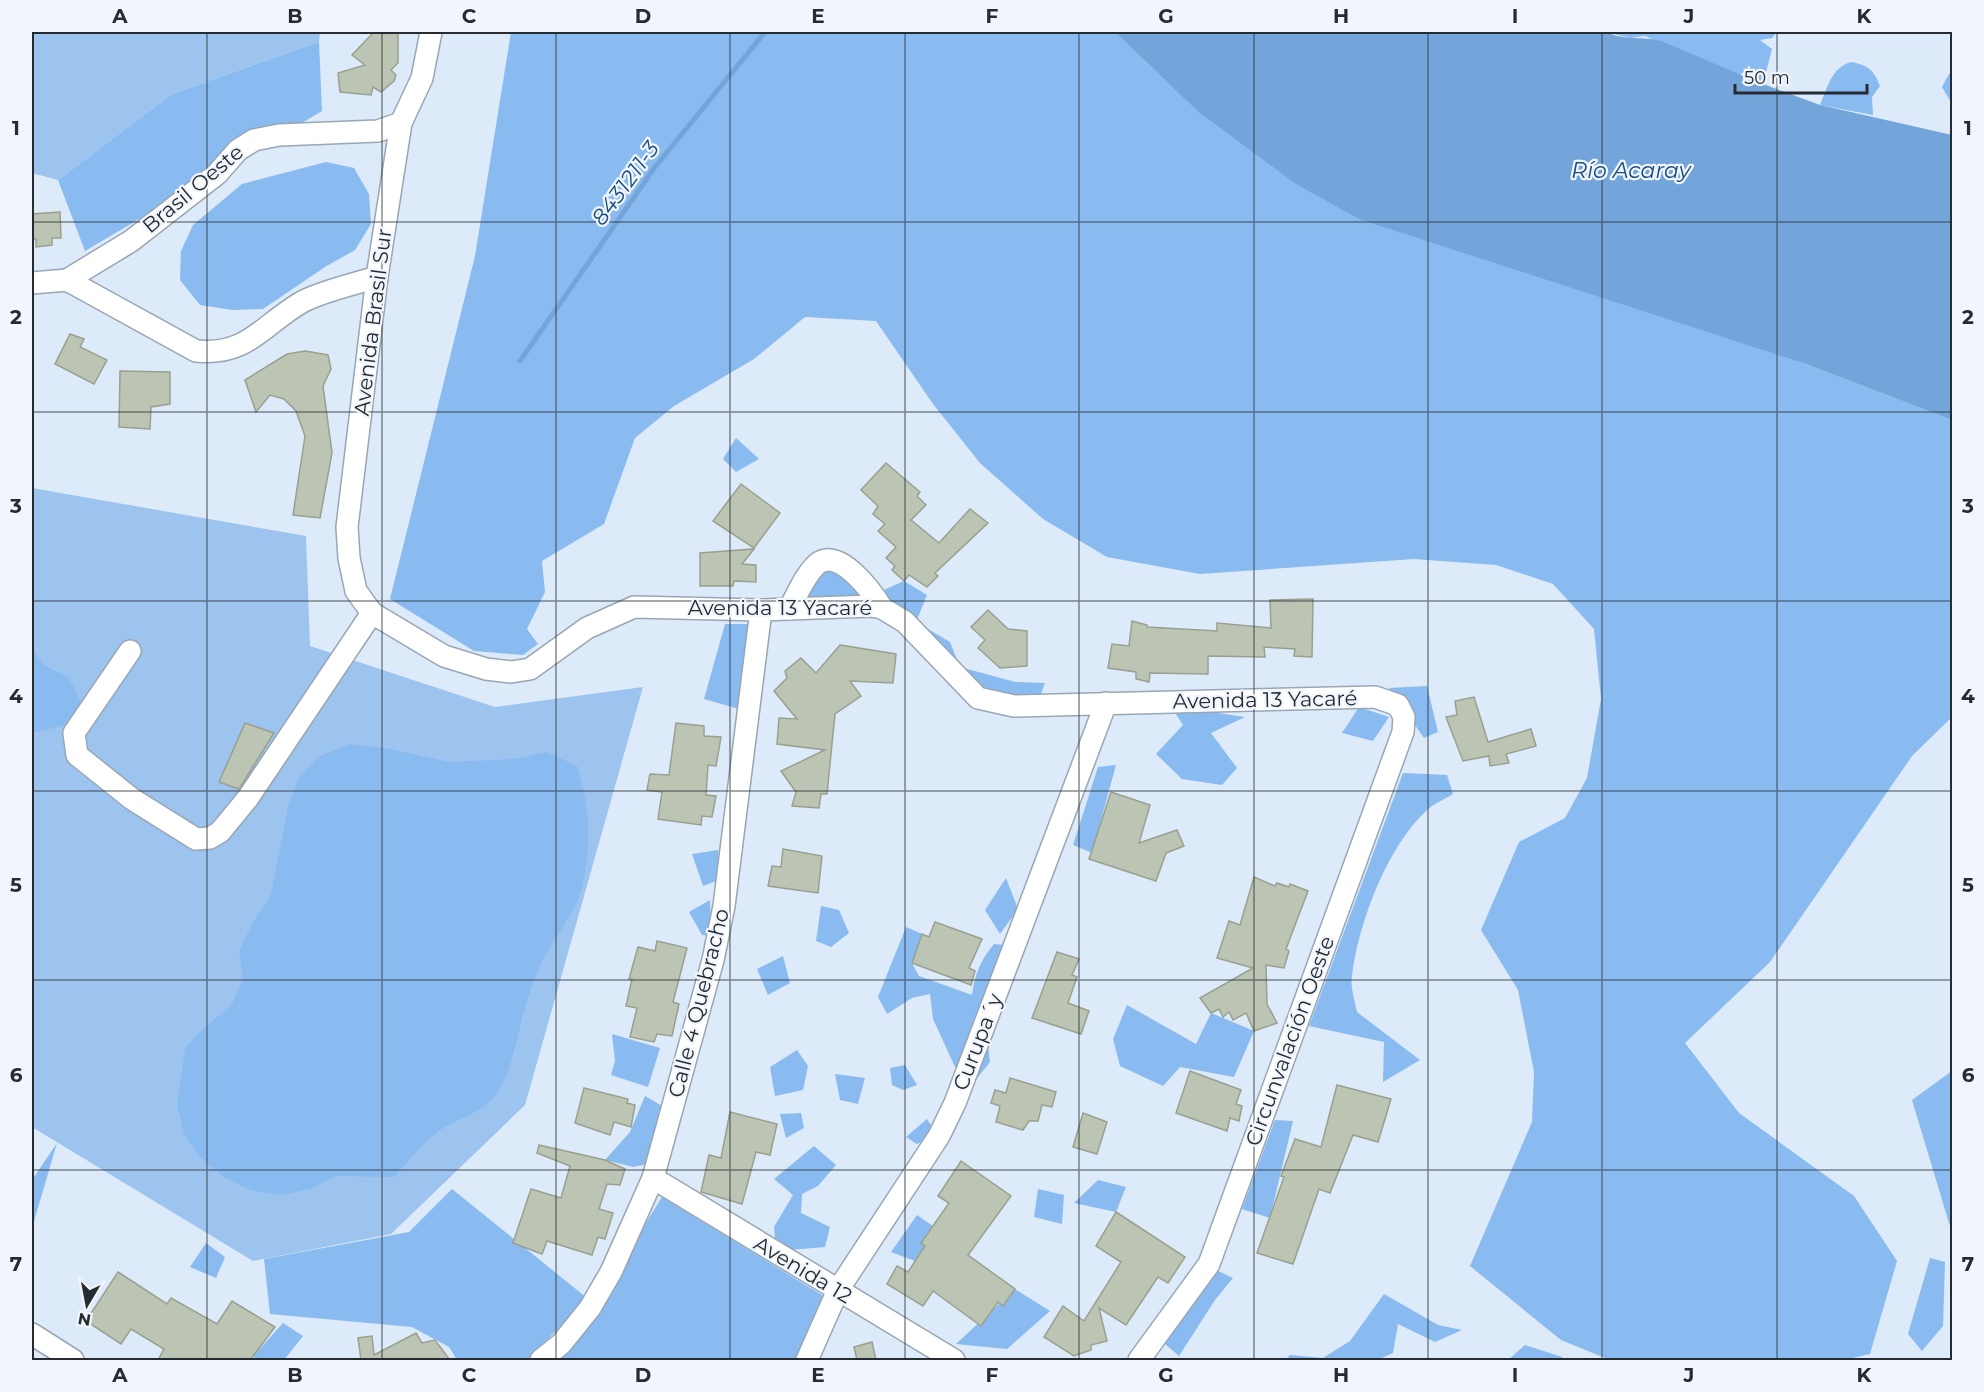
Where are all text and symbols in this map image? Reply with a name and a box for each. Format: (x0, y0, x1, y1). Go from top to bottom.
text: A (111, 4, 128, 28)
text: B (287, 4, 303, 28)
text: C (462, 4, 477, 28)
text: D (635, 4, 651, 28)
text: E (811, 4, 825, 28)
text: F (986, 4, 999, 28)
text: G (1158, 4, 1174, 28)
text: H (1333, 4, 1349, 28)
text: I (1512, 4, 1518, 28)
text: J (1683, 4, 1694, 28)
text: K (1857, 4, 1873, 28)
scale bar (1735, 57, 1867, 95)
text: 50 m (1744, 67, 1790, 89)
text: 1 (12, 116, 20, 140)
text: 1 (1964, 116, 1972, 140)
water label: 8431211-3 (586, 136, 665, 231)
street label: Brasil Oeste (137, 139, 248, 238)
water label: Río Acaray (1571, 157, 1693, 184)
street label: Avenida Brasil Sur (349, 227, 396, 417)
text: 2 (10, 305, 22, 329)
text: 2 (1962, 305, 1974, 329)
text: 3 (9, 494, 22, 518)
text: 3 (1961, 494, 1974, 518)
street label: Avenida 13 Yacaré (688, 595, 872, 620)
text: 4 (9, 684, 23, 708)
text: 4 (1961, 684, 1975, 708)
street label: Avenida 13 Yacaré (1172, 685, 1357, 714)
text: 5 (10, 873, 22, 897)
text: 5 (1962, 873, 1974, 897)
street label: Calle 4 Quebracho (663, 906, 734, 1100)
street label: Circunvalación Oeste (1240, 932, 1339, 1149)
street label: Curupa´y (948, 989, 1008, 1094)
text: 6 (10, 1063, 23, 1087)
text: 6 (1962, 1063, 1975, 1087)
street label: Avenida 12 (750, 1231, 857, 1309)
text: 7 (10, 1252, 22, 1276)
text: 7 (1962, 1252, 1974, 1276)
north arrow (57, 1275, 117, 1335)
text: N (76, 1309, 93, 1330)
text: A (111, 1363, 128, 1387)
text: B (287, 1363, 303, 1387)
text: C (462, 1363, 477, 1387)
text: D (635, 1363, 651, 1387)
text: E (811, 1363, 825, 1387)
text: F (986, 1363, 999, 1387)
text: G (1158, 1363, 1174, 1387)
text: H (1333, 1363, 1349, 1387)
text: I (1512, 1363, 1518, 1387)
text: J (1683, 1363, 1694, 1387)
text: K (1857, 1363, 1873, 1387)

